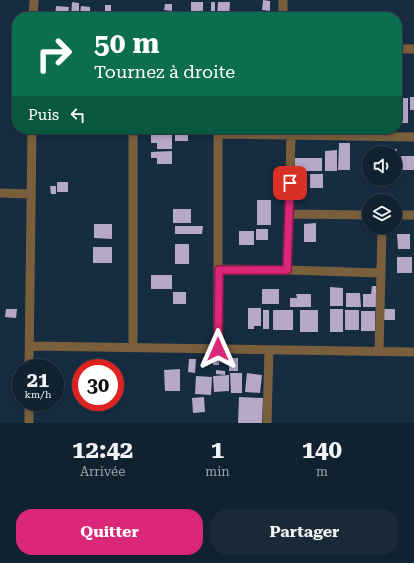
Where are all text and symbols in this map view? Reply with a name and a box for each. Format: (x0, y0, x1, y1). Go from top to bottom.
text: 50 m (94, 27, 159, 60)
icon: right (28, 28, 80, 80)
text: Tournez à droite (94, 61, 235, 82)
icon: left (67, 104, 89, 126)
text: Puis (28, 106, 59, 124)
map controls (362, 146, 402, 234)
button: sound (362, 146, 402, 186)
pin (273, 166, 307, 200)
icon: arrive (279, 172, 301, 194)
button: layers (362, 194, 402, 234)
position arrow (197, 328, 239, 370)
speed limit sign: 30 (72, 359, 124, 411)
text: 21 (27, 368, 49, 392)
text: km/h (25, 389, 51, 400)
text: 12:42 (72, 436, 133, 464)
text: 1 (211, 436, 224, 464)
text: 140 (302, 436, 342, 464)
text: Arrivée (80, 464, 125, 479)
text: min (205, 464, 230, 479)
text: m (316, 464, 328, 479)
button: Quitter (16, 509, 203, 555)
button: Partager (211, 509, 398, 555)

